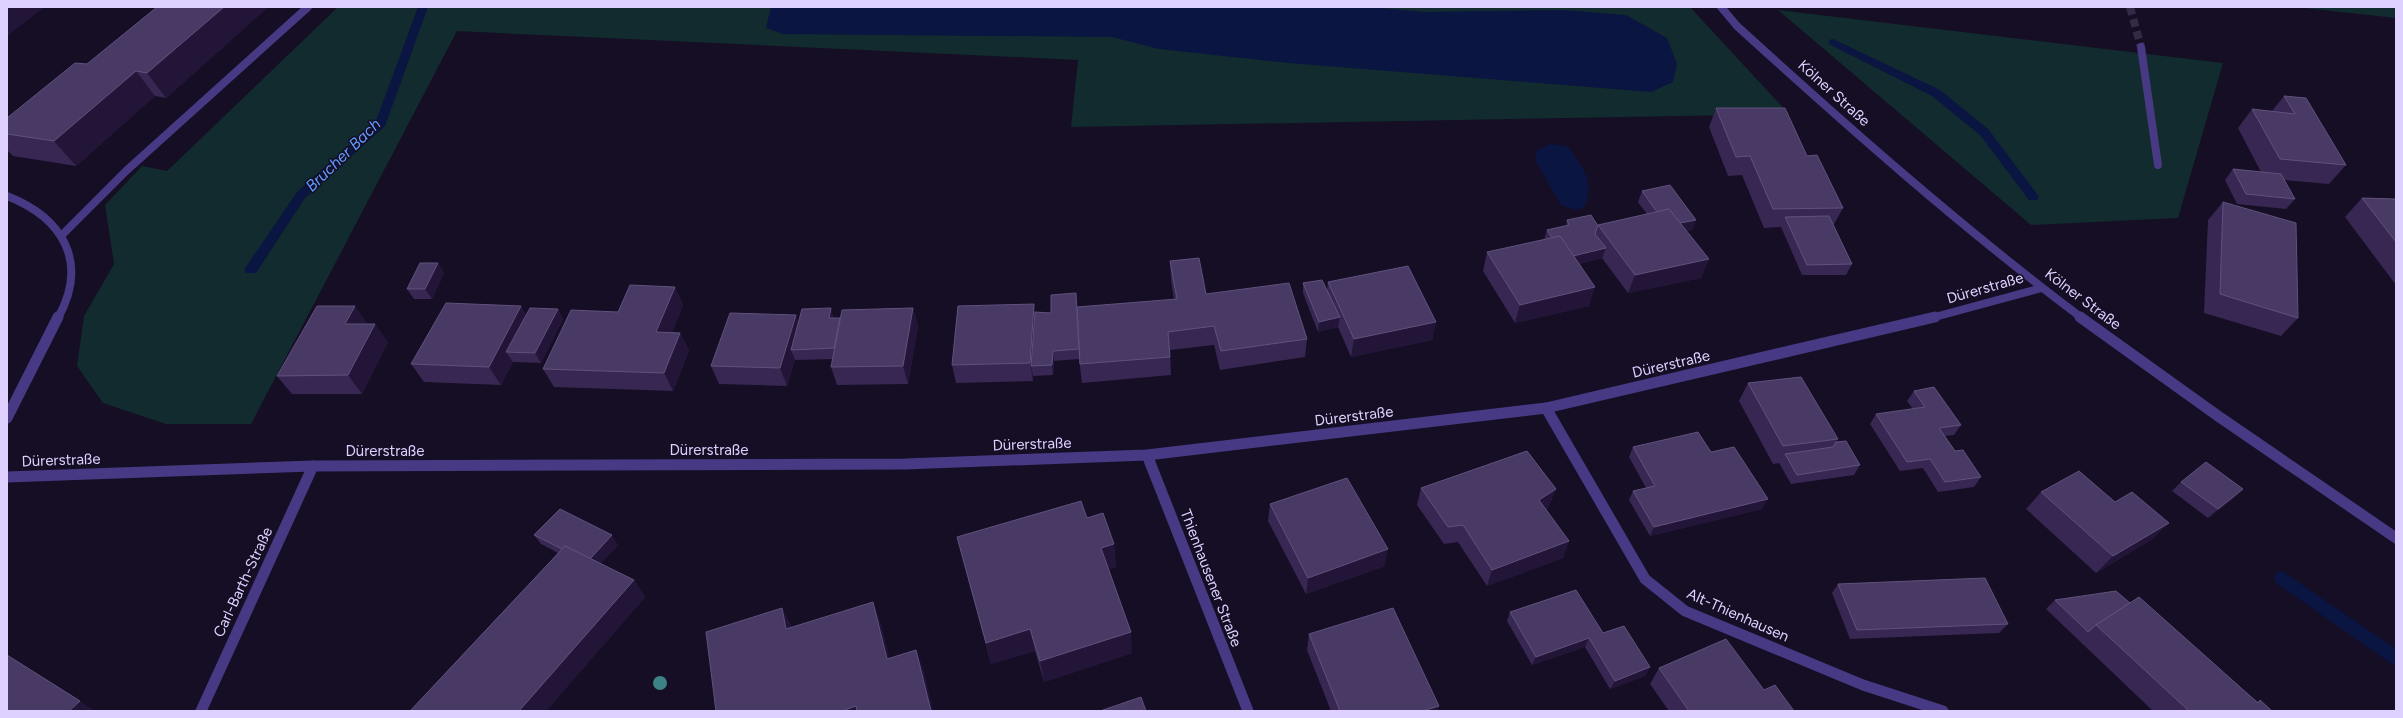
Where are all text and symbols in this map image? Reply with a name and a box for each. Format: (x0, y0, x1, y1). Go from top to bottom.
street label: Kölner Straße (1794, 56, 1874, 130)
water label: Brucher Bach (302, 115, 384, 195)
street label: Kölner Straße (2041, 265, 2125, 333)
street label: Dürerstraße (1945, 268, 2025, 308)
street label: Dürerstraße (1630, 346, 1712, 382)
street label: Dürerstraße (1314, 402, 1394, 430)
street label: Dürerstraße (992, 434, 1072, 454)
street label: Dürerstraße (669, 441, 749, 459)
street label: Dürerstraße (345, 442, 425, 460)
street label: Dürerstraße (21, 450, 101, 470)
street label: Thienhausener Straße (1176, 507, 1246, 649)
street label: Carl-Barth-Straße (210, 524, 276, 640)
street label: Alt-Thienhausen (1684, 584, 1792, 646)

